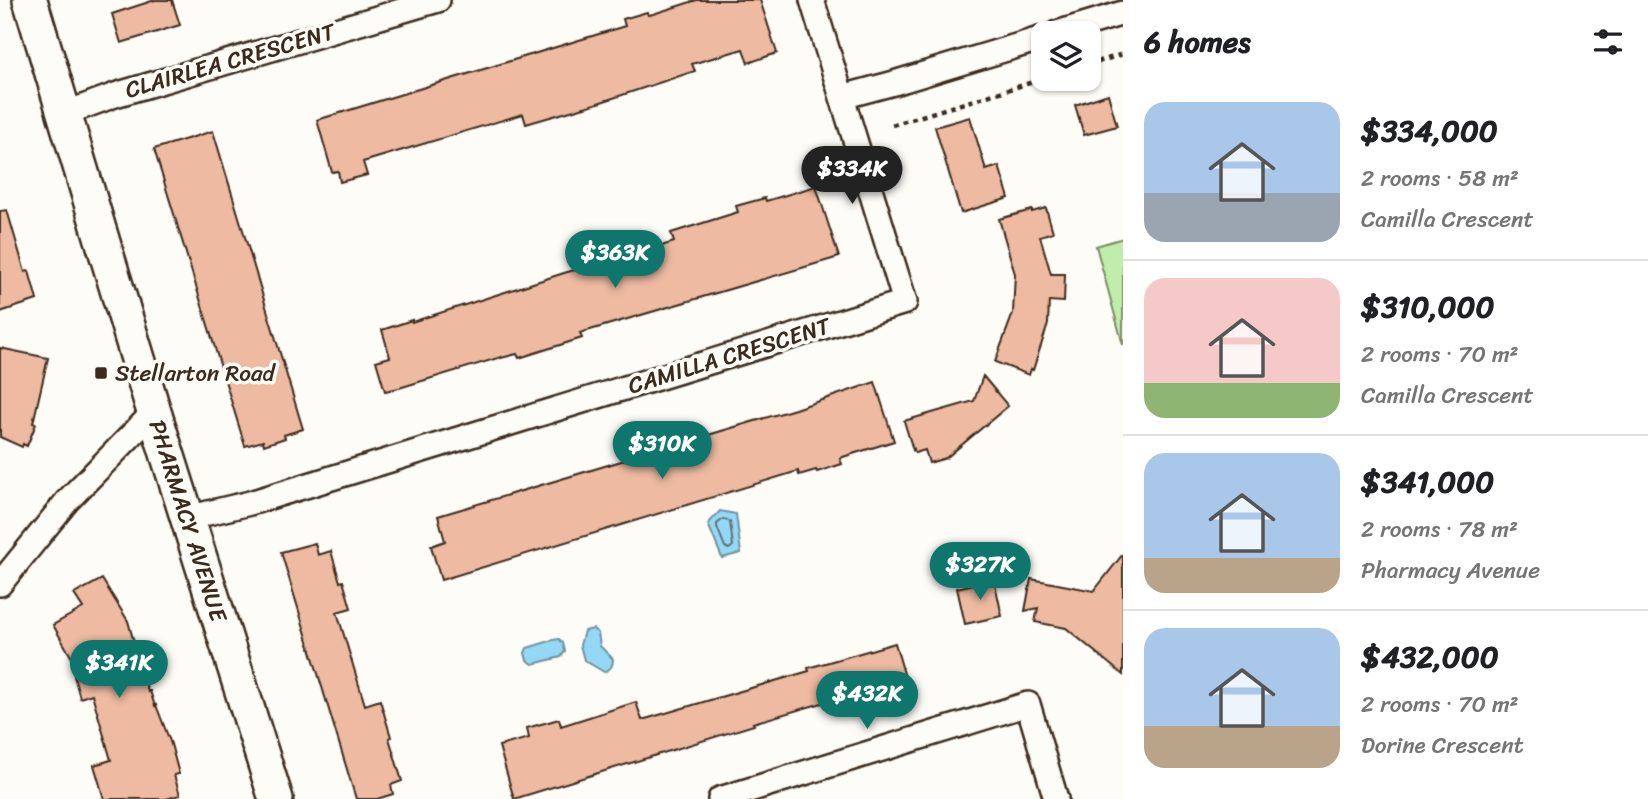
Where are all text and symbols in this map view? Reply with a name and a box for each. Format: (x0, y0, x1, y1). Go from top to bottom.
street label: CLAIRLEA CRESCENT (120, 11, 341, 111)
text: 6 homes (1144, 15, 1251, 69)
map controls (1031, 21, 1101, 91)
button: layers (1031, 21, 1101, 91)
icon: filters (1589, 23, 1627, 61)
text: $334,000 (1361, 104, 1498, 158)
icon: home (1200, 130, 1284, 214)
pin: $334K (803, 146, 901, 206)
text: $334K (817, 148, 887, 189)
text: 2 rooms · 58 m² (1361, 158, 1519, 199)
text: Camilla Crescent (1361, 199, 1533, 240)
pin: $363K (566, 230, 664, 290)
text: $363K (581, 232, 649, 273)
text: $310,000 (1361, 280, 1494, 334)
street label: CAMILLA CRESCENT (623, 305, 836, 406)
icon: home (1200, 306, 1284, 390)
text: 2 rooms · 70 m² (1361, 334, 1519, 375)
place label: Stellarton Road (115, 353, 276, 394)
marker: Stellarton Road (93, 365, 109, 381)
text: Camilla Crescent (1361, 375, 1533, 416)
street label: PHARMACY AVENUE (137, 414, 240, 628)
pin: $310K (613, 421, 711, 481)
text: $310K (629, 423, 695, 464)
text: $341,000 (1361, 455, 1494, 509)
icon: home (1200, 481, 1284, 565)
text: 2 rooms · 78 m² (1361, 509, 1518, 550)
pin: $327K (931, 542, 1029, 602)
text: $327K (946, 544, 1014, 585)
text: Pharmacy Avenue (1361, 550, 1540, 591)
text: $432,000 (1361, 630, 1499, 684)
pin: $341K (70, 640, 168, 700)
text: $341K (86, 642, 152, 683)
icon: home (1200, 656, 1284, 740)
pin: $432K (818, 672, 916, 731)
text: $432K (832, 673, 902, 714)
text: 2 rooms · 70 m² (1361, 684, 1519, 725)
text: Dorine Crescent (1361, 725, 1524, 766)

